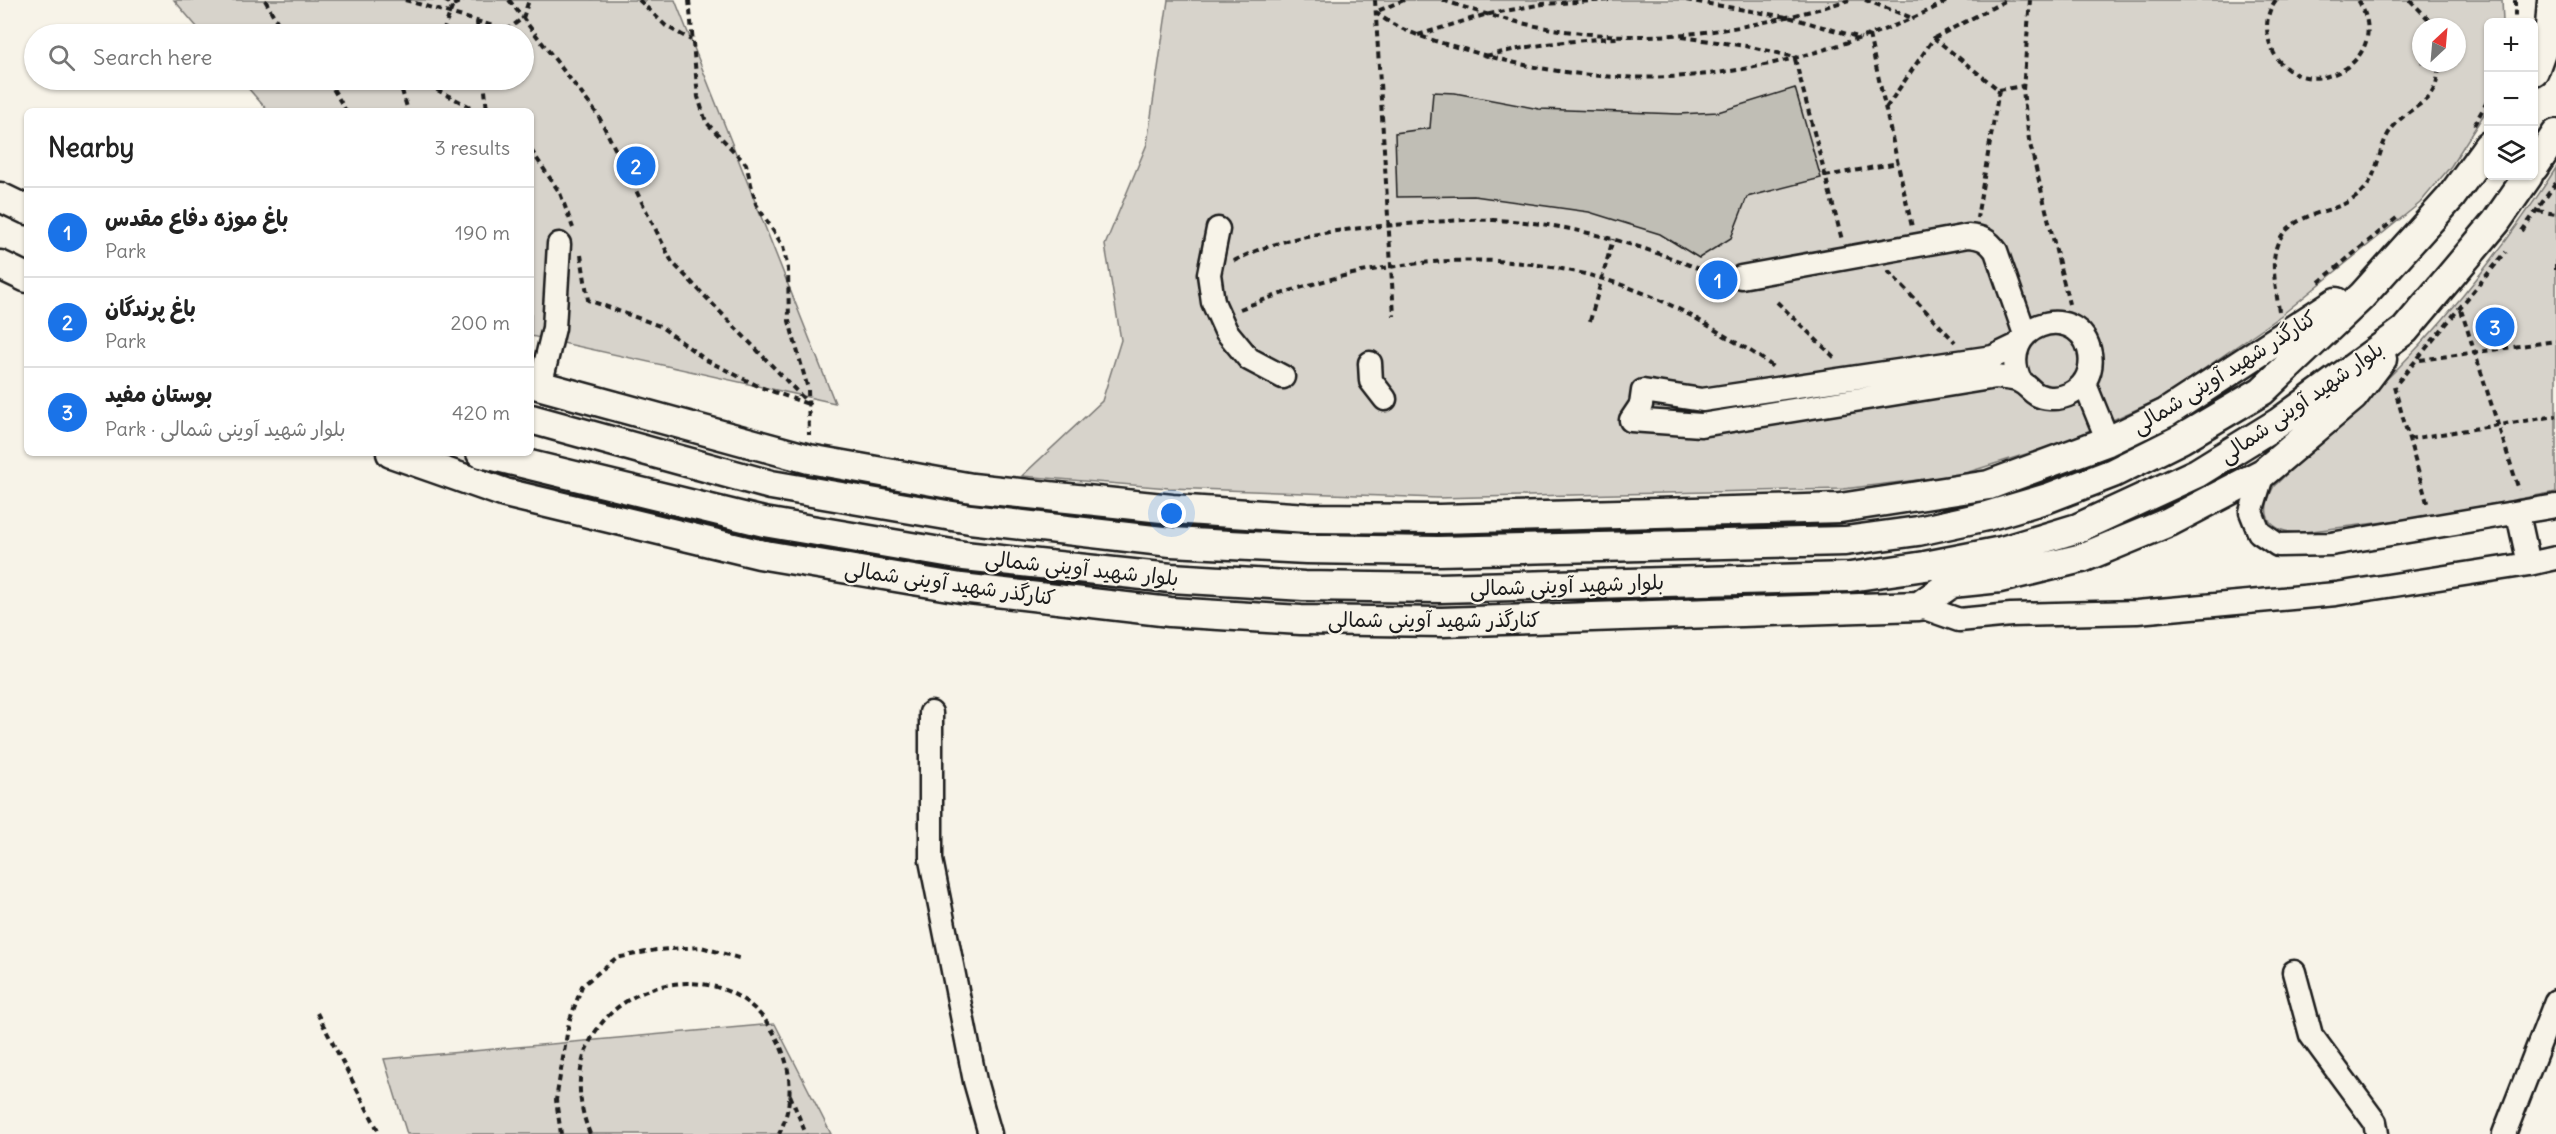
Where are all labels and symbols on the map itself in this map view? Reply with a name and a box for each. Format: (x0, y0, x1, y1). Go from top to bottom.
north arrow (2412, 18, 2466, 72)
pin: 2 (616, 144, 656, 188)
pin: 1 (1698, 258, 1738, 302)
street label: کنارگذر شهید آوینی شمالی (2127, 304, 2322, 441)
pin: 3 (2476, 304, 2514, 350)
street label: بلوار شهید آوینی شمالی (2214, 335, 2389, 470)
your location (1157, 499, 1186, 528)
street label: بلوار شهید آوینی شمالی (984, 544, 1180, 593)
street label: کنارگذر شهید آوینی شمالی (843, 555, 1057, 612)
street label: بلوار شهید آوینی شمالی (1469, 568, 1665, 603)
street label: کنارگذر شهید آوینی شمالی (1328, 606, 1540, 634)

